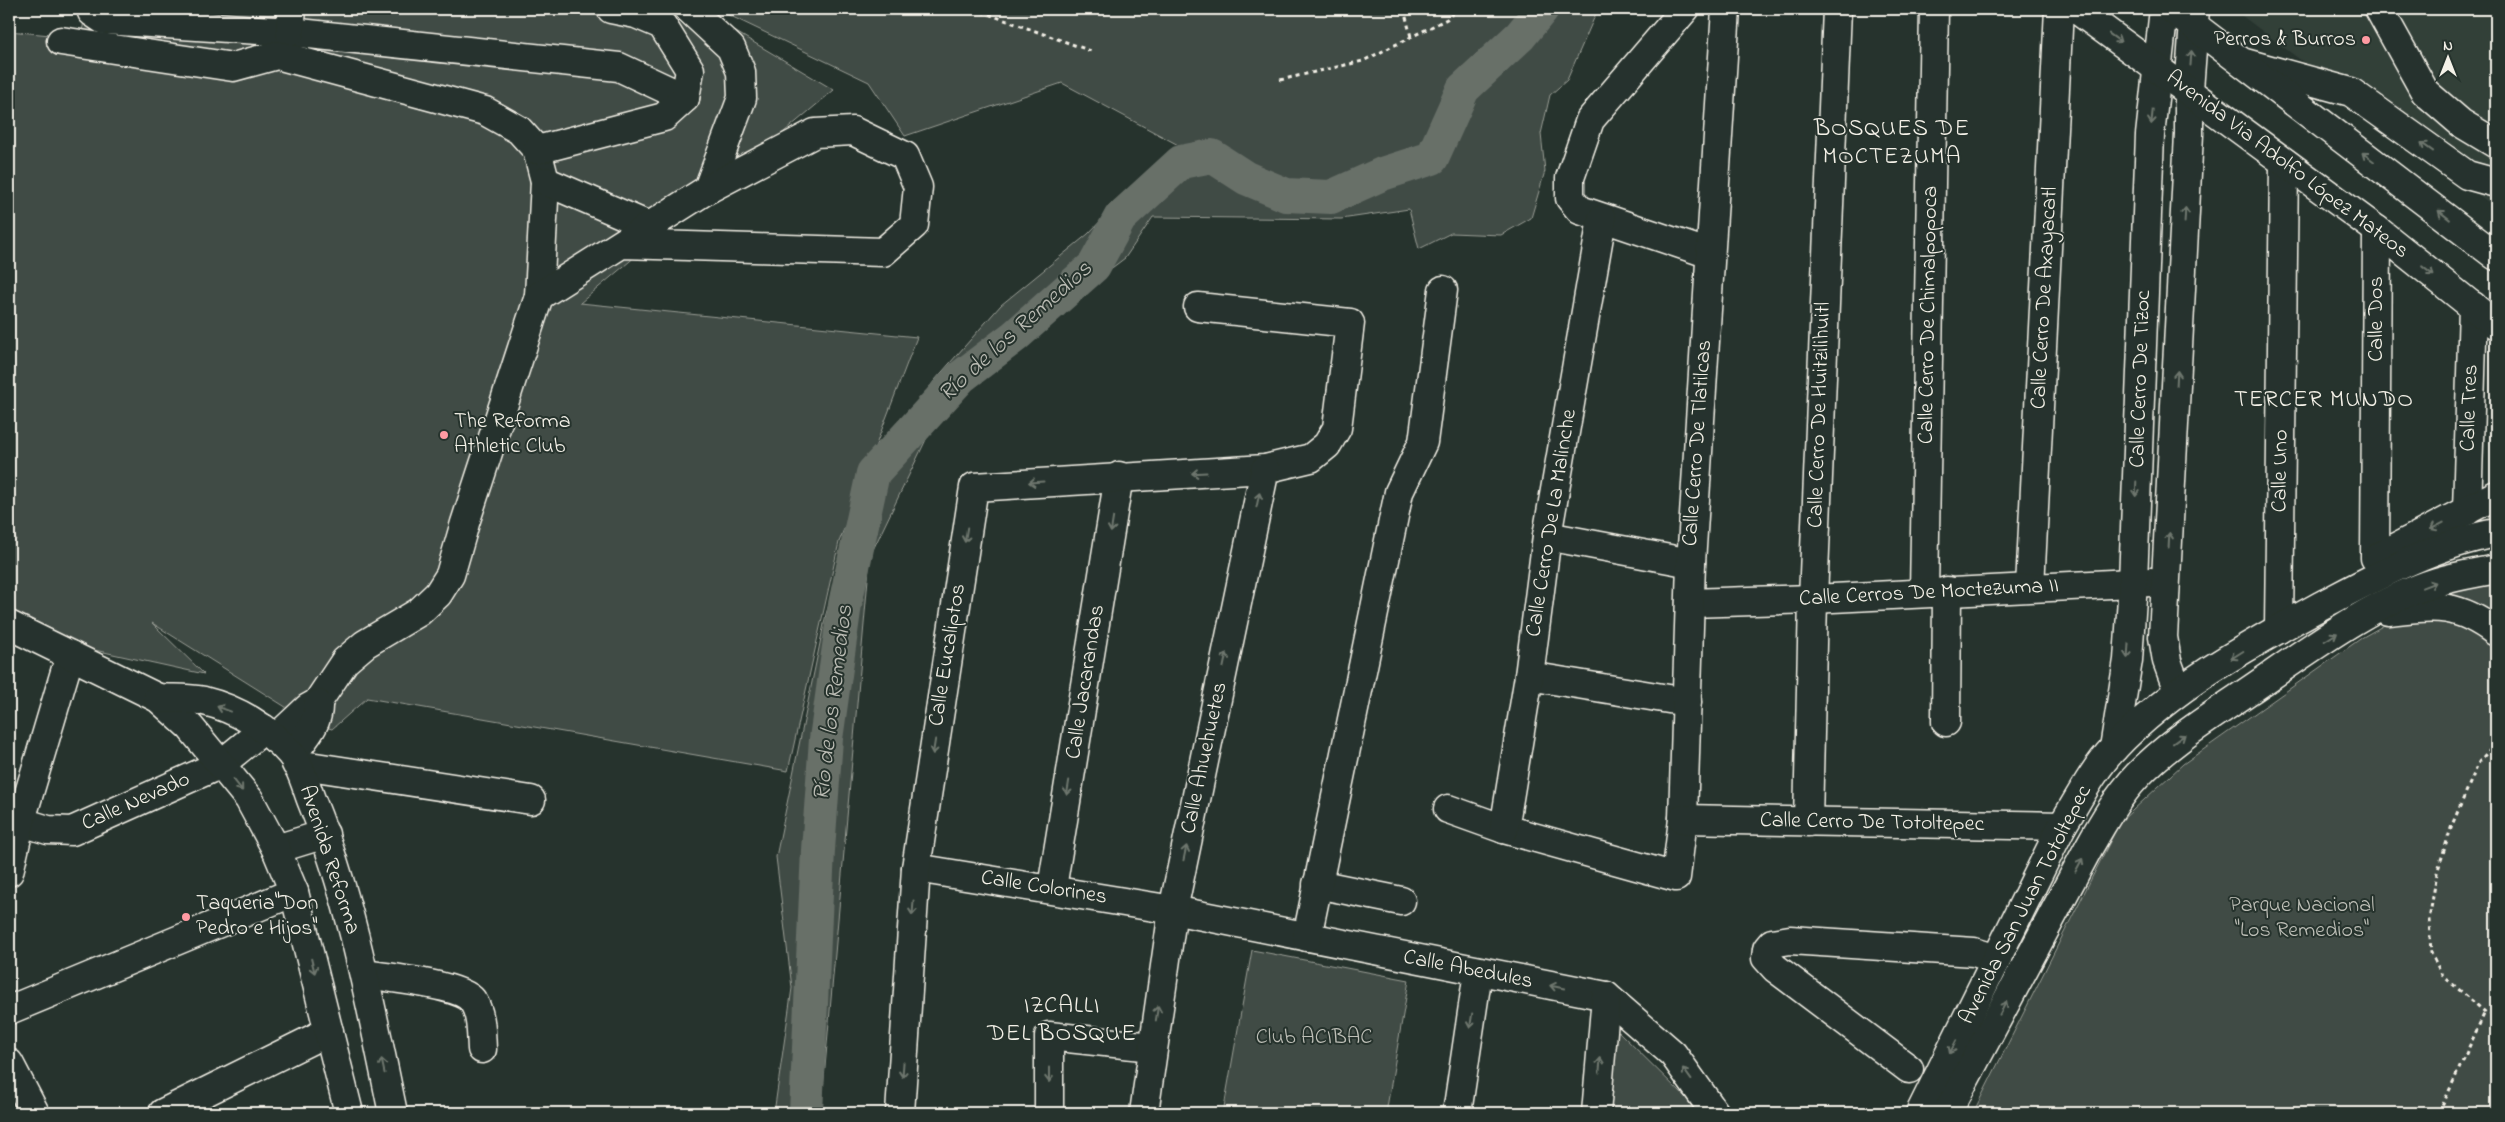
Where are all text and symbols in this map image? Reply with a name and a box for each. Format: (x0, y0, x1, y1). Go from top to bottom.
place label: Perros & Burros (2214, 24, 2356, 56)
one-way arrow (2108, 32, 2121, 43)
north arrow (2422, 32, 2472, 82)
marker: Perros & Burros (2360, 34, 2372, 46)
text: N (2443, 36, 2453, 57)
one-way arrow (2186, 50, 2195, 66)
street label: Avenida Via Adolfo López Mateos (2159, 63, 2415, 267)
one-way arrow (2147, 109, 2157, 125)
district label: BOSQUES DE MOCTEZUMA (1813, 112, 1970, 175)
one-way arrow (2421, 141, 2434, 152)
one-way arrow (2362, 151, 2375, 162)
street label: Calle Cerro De Chimalpopoca (1911, 186, 1947, 444)
street label: Calle Cerro De Axayacatl (2023, 186, 2068, 410)
one-way arrow (2180, 207, 2190, 224)
one-way arrow (2438, 210, 2451, 221)
water label: Río de los Remedios (931, 253, 1101, 411)
one-way arrow (2421, 265, 2434, 276)
street label: Calle Dos (2361, 276, 2393, 362)
street label: Calle Cerro De Tizoc (2122, 289, 2160, 468)
street label: Calle Cerro De Huitzilihuitl (1800, 301, 1840, 529)
street label: Calle Cerro De Tlatilcas (1675, 339, 1721, 547)
street label: Calle Tres (2452, 364, 2488, 452)
one-way arrow (2172, 370, 2182, 386)
district label: TERCER MUNDO (2234, 383, 2414, 418)
place label: The Reforma Athletic Club (454, 406, 571, 463)
street label: Calle Cerro De La Malinche (1518, 407, 1586, 639)
marker: The Reforma Athletic Club (438, 429, 450, 441)
street label: Calle Uno (2264, 429, 2298, 513)
one-way arrow (1191, 468, 1207, 477)
one-way arrow (1029, 478, 1045, 487)
one-way arrow (2132, 481, 2141, 497)
one-way arrow (1254, 493, 1264, 509)
one-way arrow (1106, 516, 1116, 532)
one-way arrow (2430, 521, 2445, 531)
one-way arrow (961, 526, 971, 542)
one-way arrow (2164, 532, 2174, 548)
street label: Calle Cerros De Moctezuma II (1798, 570, 2060, 616)
one-way arrow (2421, 580, 2437, 589)
street label: Calle Eucaliptos (921, 581, 975, 729)
water label: Río de los Remedios (805, 602, 863, 803)
street label: Calle Jacarandas (1058, 602, 1114, 762)
one-way arrow (2324, 632, 2338, 642)
one-way arrow (2124, 643, 2133, 659)
one-way arrow (2231, 650, 2245, 660)
one-way arrow (1221, 652, 1230, 668)
street label: Calle Ahuehuetes (1173, 679, 1237, 837)
one-way arrow (217, 704, 233, 713)
one-way arrow (2172, 734, 2186, 744)
one-way arrow (929, 739, 939, 755)
street label: Calle Nevado (77, 764, 195, 840)
one-way arrow (233, 778, 244, 791)
one-way arrow (1063, 780, 1073, 796)
street label: Avenida San Juan Totoltepec (1952, 780, 2100, 1030)
street label: Avenida Reforma (290, 781, 368, 939)
street label: Calle Cerro De Totoltepec (1759, 805, 1985, 841)
one-way arrow (1181, 845, 1190, 861)
one-way arrow (2075, 858, 2084, 873)
street label: Calle Colorines (979, 862, 1109, 914)
place label: Taqueria"Don Pedro e Hijos" (196, 888, 318, 945)
park label: Parque Nacional "Los Remedios" (2229, 890, 2375, 947)
one-way arrow (909, 900, 918, 916)
marker: Taqueria"Don Pedro e Hijos" (180, 911, 192, 923)
street label: Calle Abedules (1400, 942, 1536, 998)
one-way arrow (309, 958, 318, 974)
one-way arrow (1549, 981, 1565, 991)
district label: IZCALLI DEL BOSQUE (986, 989, 1137, 1052)
one-way arrow (1998, 1001, 2008, 1016)
one-way arrow (1152, 1005, 1162, 1021)
one-way arrow (1466, 1012, 1476, 1028)
park label: Club ACIBAC (1256, 1022, 1372, 1054)
one-way arrow (1948, 1039, 1958, 1054)
one-way arrow (1595, 1057, 1605, 1073)
one-way arrow (378, 1058, 387, 1074)
one-way arrow (898, 1062, 907, 1078)
one-way arrow (1044, 1066, 1054, 1082)
one-way arrow (1681, 1068, 1692, 1081)

